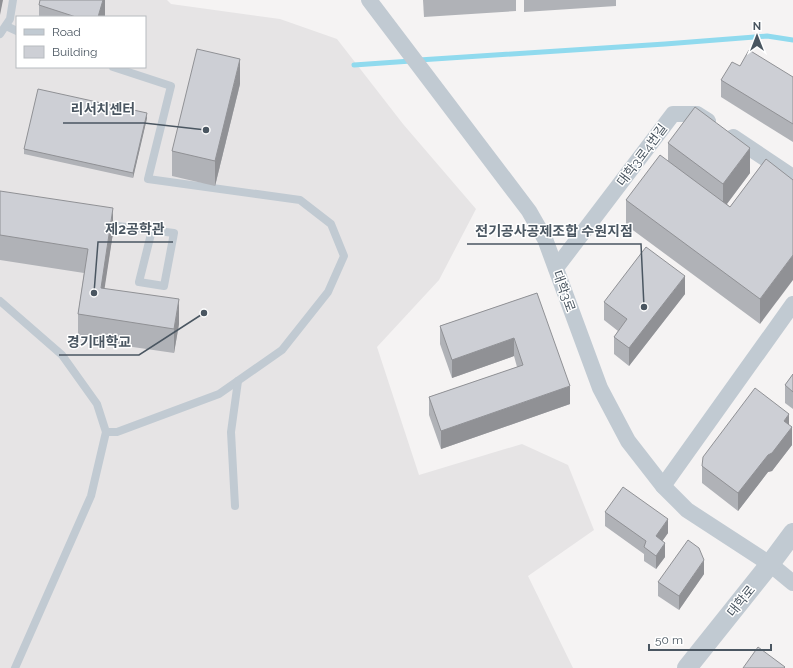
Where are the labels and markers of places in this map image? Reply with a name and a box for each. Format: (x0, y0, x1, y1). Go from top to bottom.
callout: 리서치센터 (63, 97, 144, 123)
callout: 제2공학관 (98, 216, 173, 242)
callout: 전기공사공제조합 수원지점 (467, 218, 641, 244)
callout: 경기대학교 (59, 329, 139, 355)

